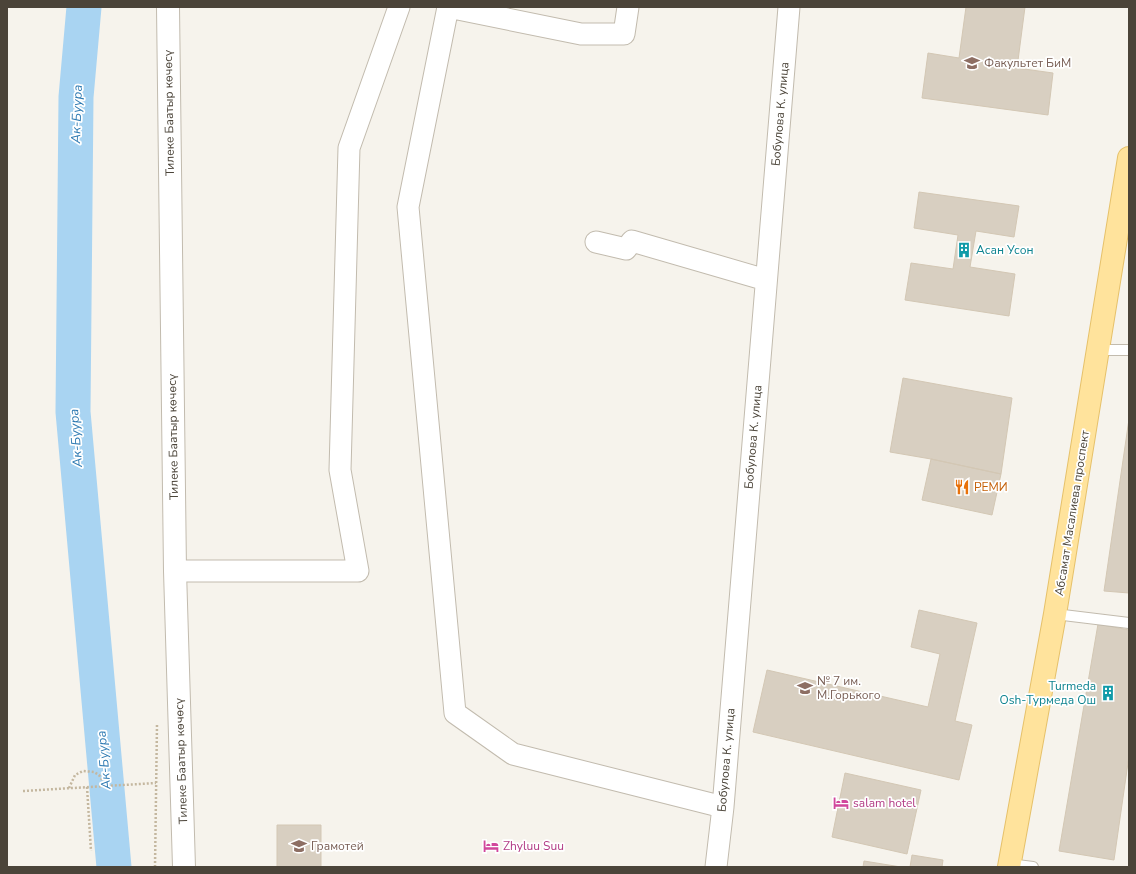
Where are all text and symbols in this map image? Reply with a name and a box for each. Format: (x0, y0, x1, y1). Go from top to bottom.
street label: Тилеке Баатыр көчөсү (160, 49, 178, 176)
school or university icon: Факультет БиМ (963, 54, 981, 72)
place label: Факультет БиМ (984, 55, 1071, 71)
street label: Бобулова К. улица (767, 61, 793, 167)
water label: Ак-Буура (67, 84, 87, 145)
building icon: Асан Усон (955, 241, 973, 259)
place label: Асан Усон (976, 242, 1034, 258)
street label: Тилеке Баатыр көчөсү (164, 373, 182, 500)
street label: Бобулова К. улица (740, 384, 766, 490)
water label: Ак-Буура (65, 408, 87, 469)
street label: Абсамат Масалиева проспект (1051, 428, 1093, 597)
restaurant icon: РЕМИ (953, 478, 971, 496)
place label: РЕМИ (974, 479, 1008, 495)
place label: № 7 им. М.Горького (817, 673, 881, 703)
place label: Turmeda Osh-Турмеда Ош (999, 678, 1096, 708)
school or university icon: № 7 им. М.Горького (796, 679, 814, 697)
building icon: Turmeda Osh-Турмеда Ош (1099, 684, 1117, 702)
street label: Тилеке Баатыр көчөсү (171, 697, 191, 824)
street label: Бобулова К. улица (713, 707, 739, 813)
water label: Ак-Буура (92, 730, 116, 791)
hotel icon: salam hotel (832, 794, 850, 812)
place label: salam hotel (853, 795, 916, 811)
school or university icon: Грамотей (290, 837, 308, 855)
hotel icon: Zhyluu Suu (482, 837, 500, 855)
place label: Грамотей (311, 838, 364, 854)
place label: Zhyluu Suu (503, 838, 564, 854)

